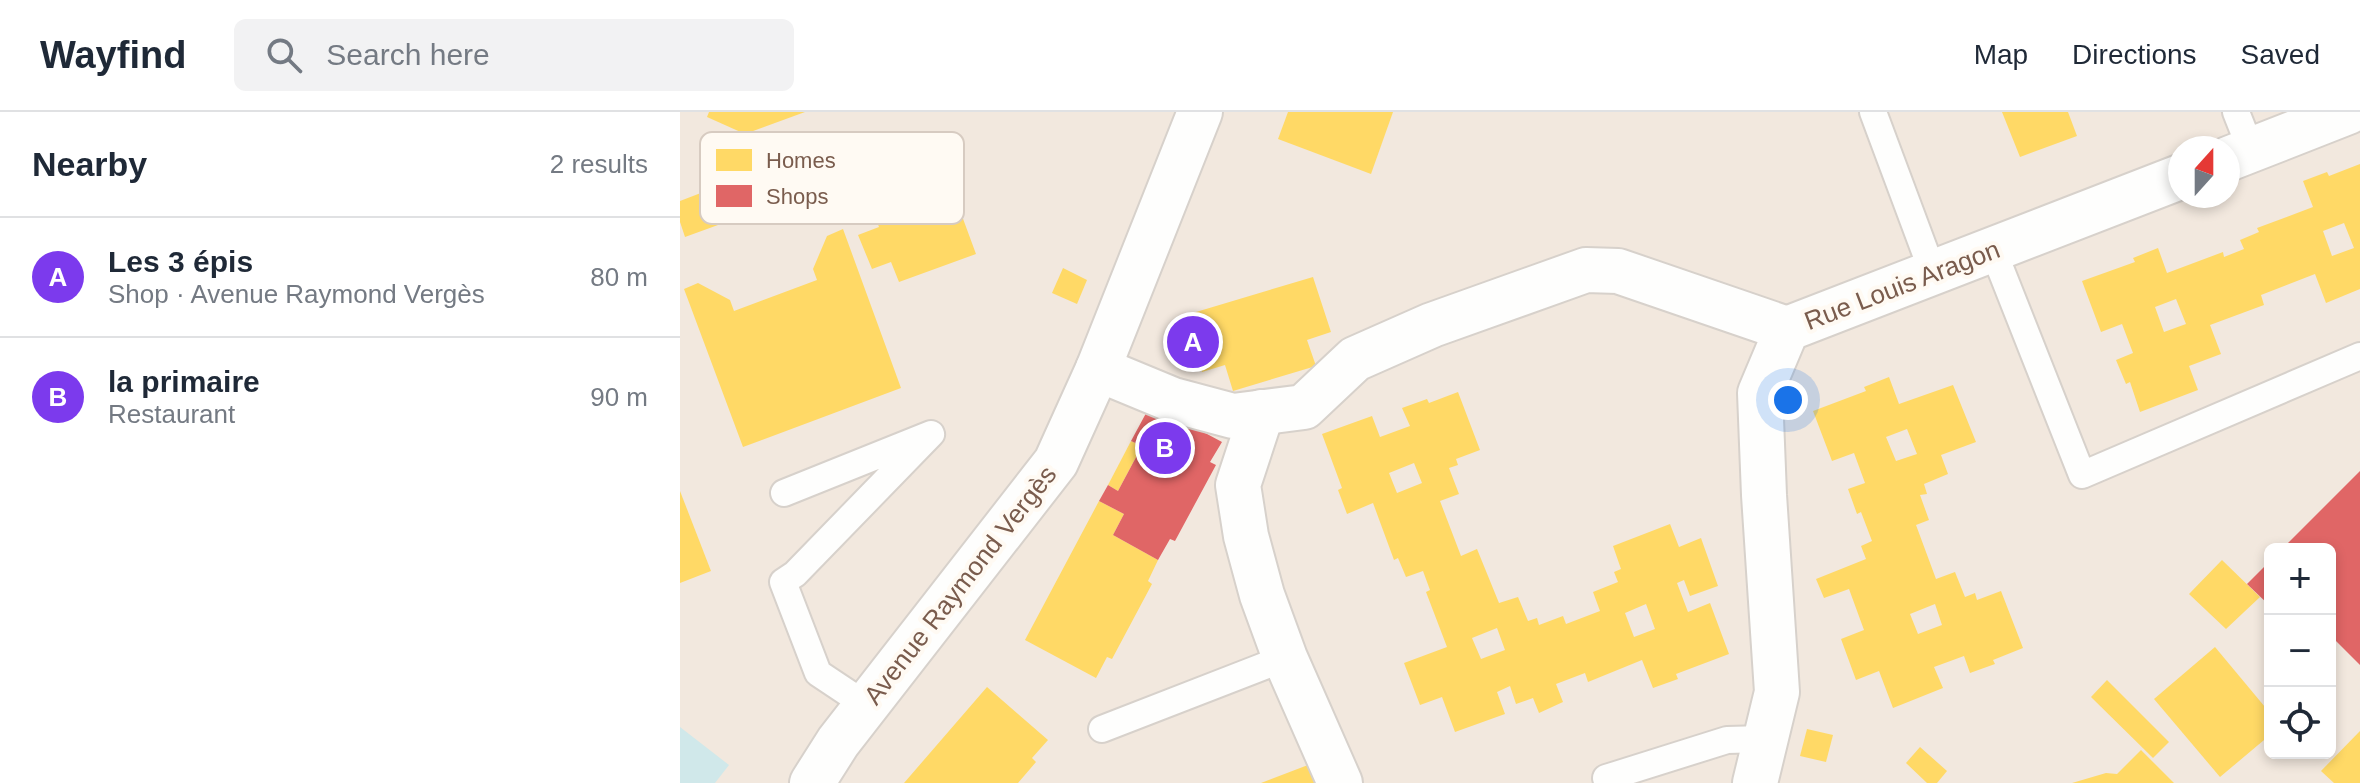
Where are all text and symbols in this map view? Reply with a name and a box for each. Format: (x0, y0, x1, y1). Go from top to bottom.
search box (234, 19, 794, 91)
icon: search (262, 33, 306, 77)
text: Wayfind (40, 34, 186, 76)
text: Search here (326, 38, 490, 71)
text: Map (1974, 39, 2028, 70)
text: Directions (2072, 39, 2197, 70)
text: Saved (2241, 39, 2320, 70)
legend (700, 132, 964, 224)
north arrow (2168, 136, 2240, 208)
text: Nearby (32, 145, 147, 183)
text: Homes (766, 148, 836, 173)
text: 2 results (550, 149, 648, 179)
text: Shops (766, 184, 828, 209)
street label: Rue Louis Aragon (1800, 234, 2004, 336)
text: Les 3 épis (108, 245, 253, 278)
text: A (49, 262, 67, 292)
text: 80 m (590, 262, 648, 292)
text: Shop · Avenue Raymond Vergès (108, 279, 485, 309)
pin: A (1167, 312, 1219, 372)
text: la primaire (108, 365, 260, 398)
your location (1768, 380, 1808, 420)
text: B (49, 382, 67, 412)
text: 90 m (590, 382, 648, 412)
text: Restaurant (108, 399, 235, 429)
pin: B (1139, 418, 1191, 478)
street label: Avenue Raymond Vergès (858, 460, 1062, 710)
map controls (2264, 543, 2336, 759)
button: + (2264, 543, 2336, 615)
button: − (2264, 615, 2336, 687)
button: locate (2264, 687, 2336, 759)

